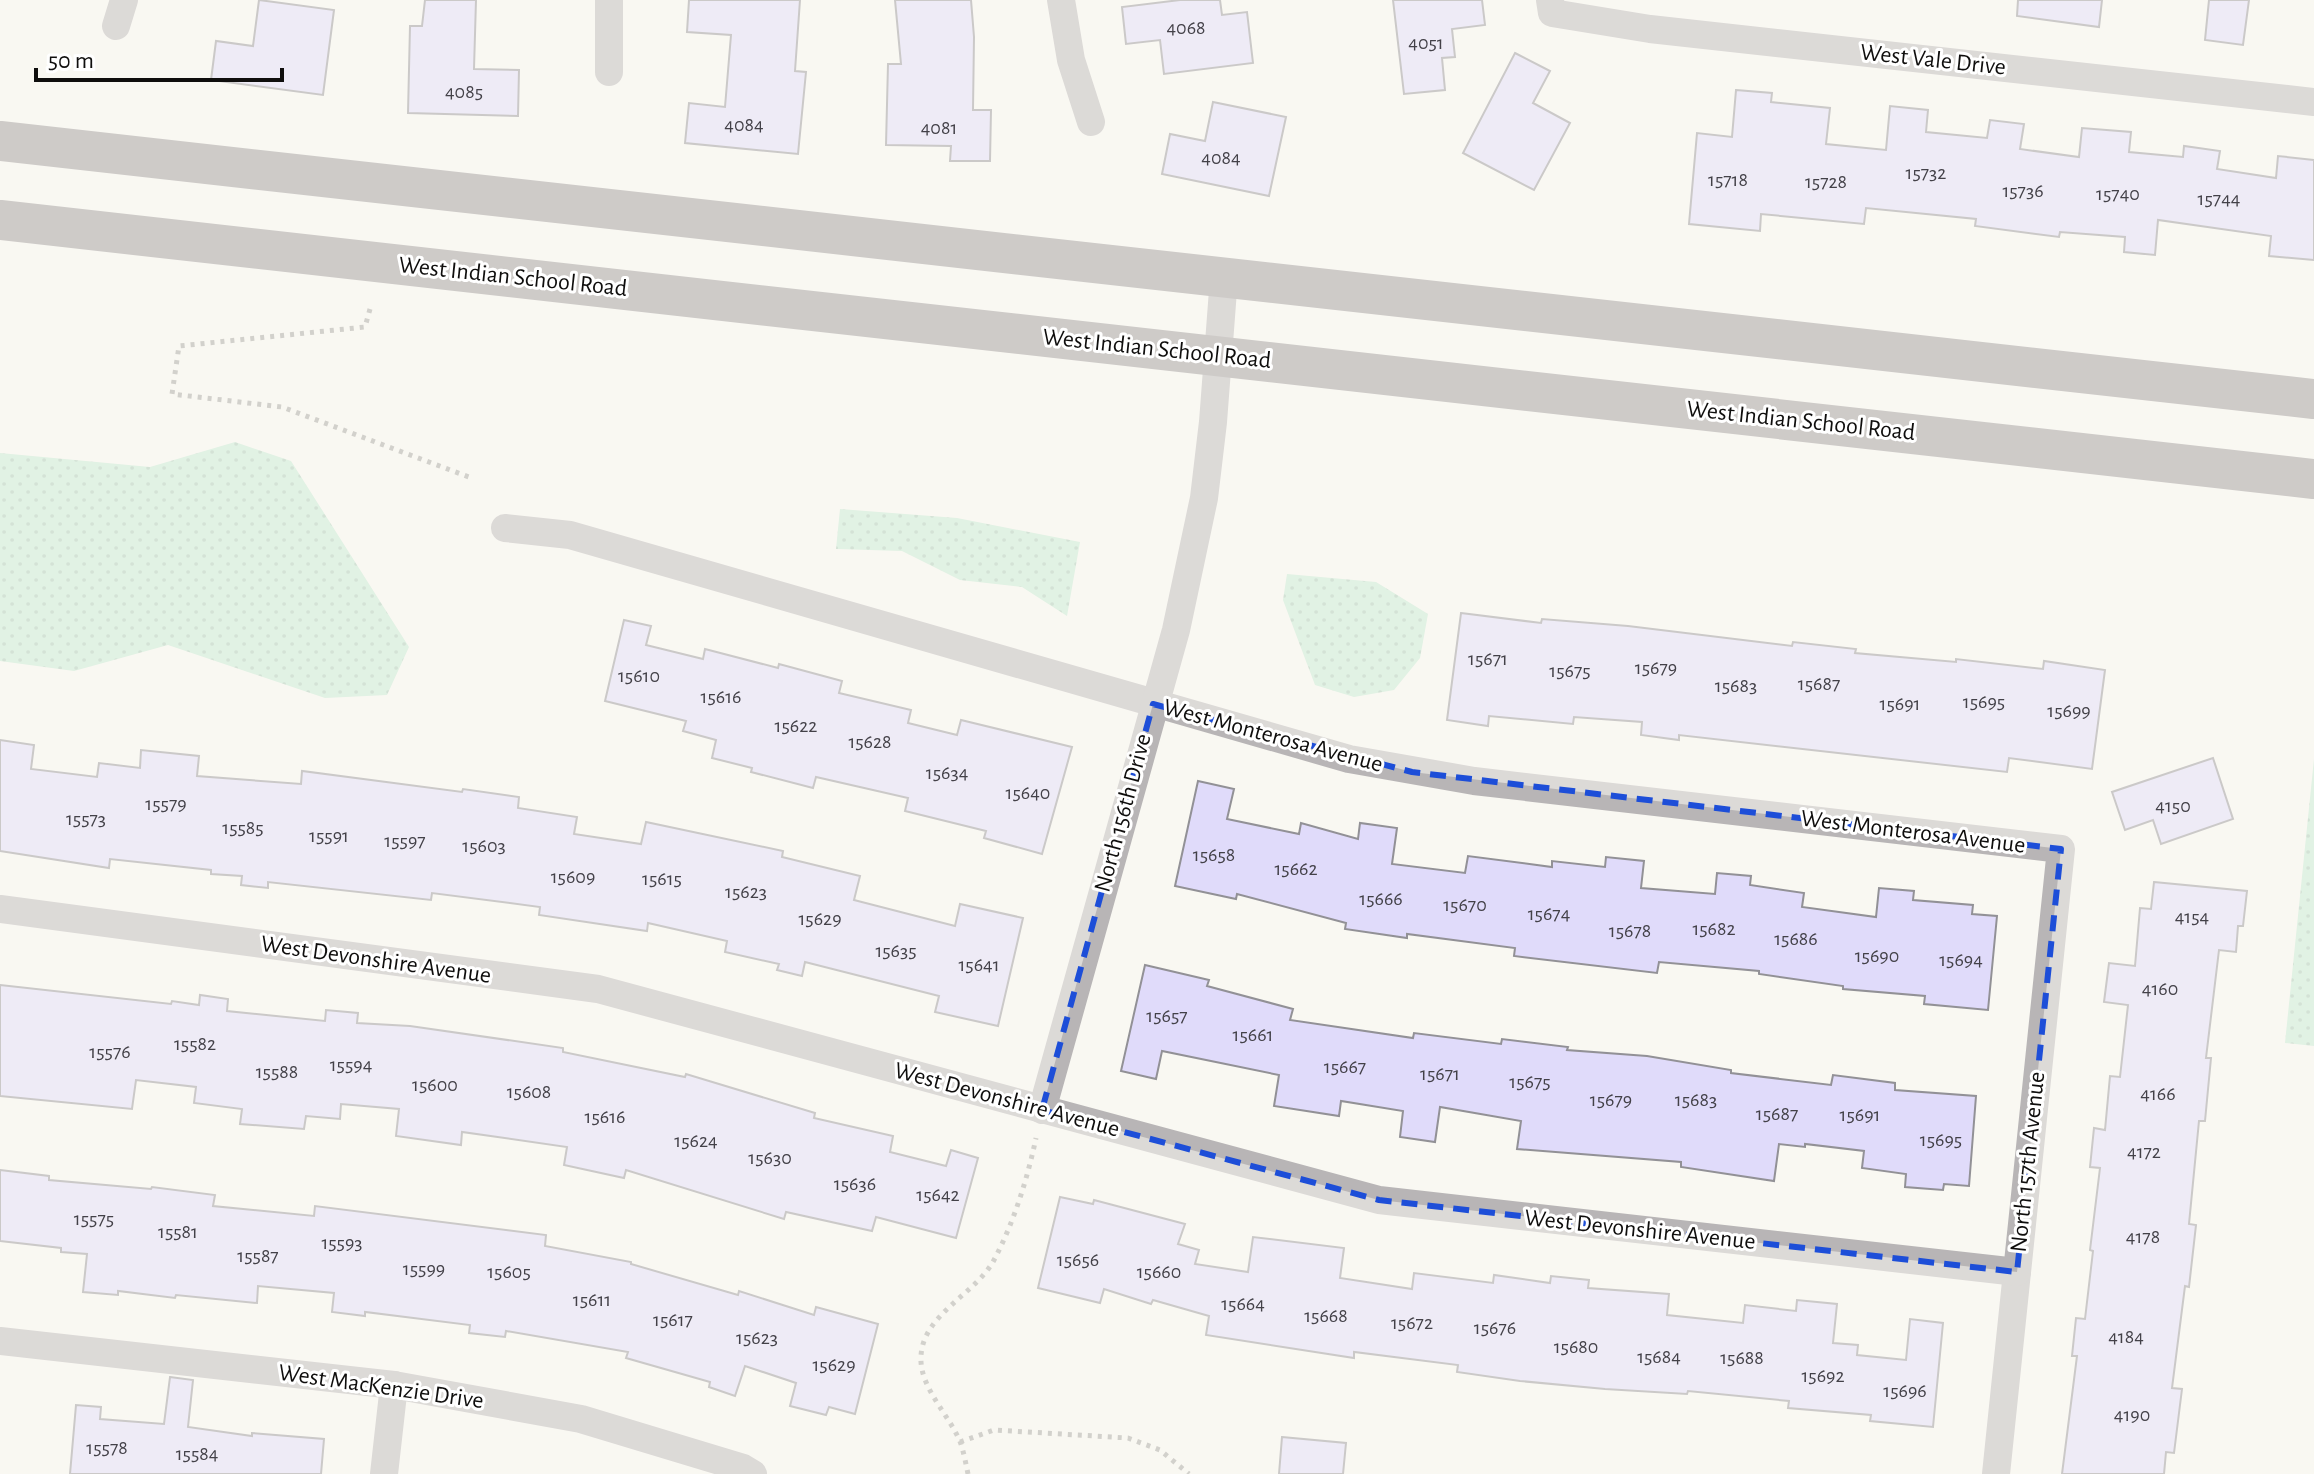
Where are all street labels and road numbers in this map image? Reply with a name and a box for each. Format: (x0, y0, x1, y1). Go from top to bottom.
street label: West Vale Drive (1859, 40, 2007, 80)
street label: West Indian School Road (398, 253, 628, 301)
street label: West Indian School Road (1042, 325, 1272, 373)
street label: West Indian School Road (1686, 397, 1916, 445)
street label: West Monterosa Avenue (1161, 695, 1385, 777)
street label: North 156th Drive (1090, 731, 1156, 895)
street label: West Monterosa Avenue (1799, 806, 2027, 858)
street label: West Devonshire Avenue (259, 932, 493, 988)
street label: West Devonshire Avenue (892, 1058, 1122, 1142)
street label: North 157th Avenue (2007, 1070, 2049, 1254)
street label: West Devonshire Avenue (1523, 1206, 1757, 1254)
street label: West MacKenzie Drive (277, 1361, 485, 1413)

